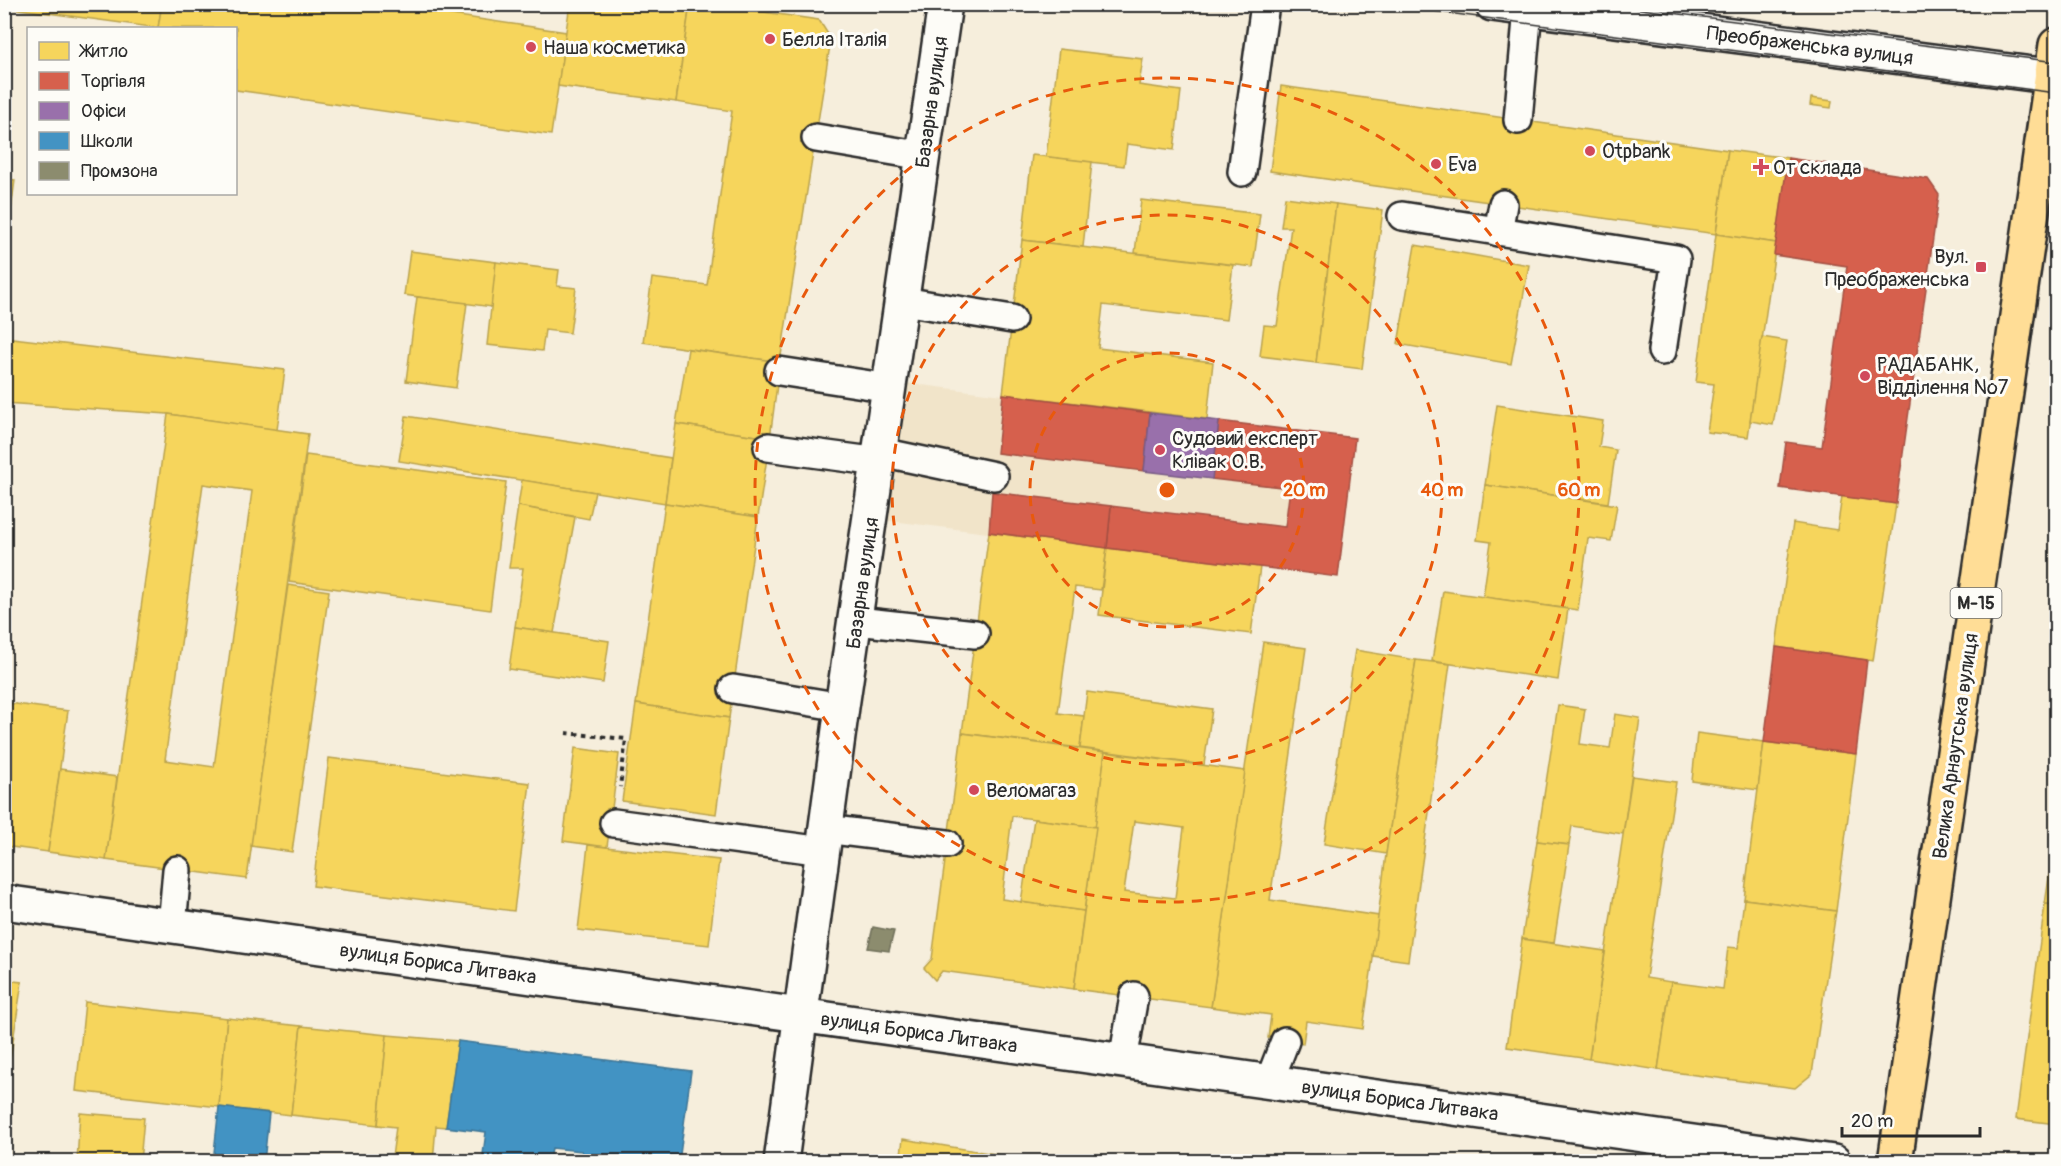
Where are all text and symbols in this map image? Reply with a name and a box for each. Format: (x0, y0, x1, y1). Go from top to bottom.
street label: Преображенська вулиця (1705, 20, 1915, 71)
legend (27, 27, 237, 195)
place label: Белла Італія (782, 27, 887, 52)
marker: Белла Італія (763, 32, 777, 46)
street label: Базарна вулиця (910, 34, 953, 170)
place label: Наша косметика (543, 35, 686, 60)
text: Житло (78, 40, 128, 63)
marker: Наша косметика (524, 40, 538, 54)
text: Торгівля (81, 70, 145, 93)
text: Офіси (81, 100, 126, 123)
text: Школи (81, 130, 132, 153)
place label: Otpbank (1602, 139, 1671, 164)
marker: Otpbank (1583, 144, 1597, 158)
place label: Eva (1448, 152, 1477, 177)
place label: От склада (1773, 155, 1862, 180)
marker: Eva (1429, 157, 1443, 171)
text: Промзона (81, 160, 158, 183)
marker: От склада (1754, 160, 1768, 174)
place label: Вул. Преображенська (1825, 244, 1969, 292)
marker: Вул. Преображенська (1974, 260, 1988, 274)
place label: РАДАБАНК, Відділення №7 (1877, 352, 2009, 400)
marker: РАДАБАНК, Відділення №7 (1858, 369, 1872, 383)
place label: Судовий експерт Клівак О.В. (1172, 426, 1318, 474)
marker: Судовий експерт Клівак О.В. (1153, 443, 1167, 457)
text: 20 m (1283, 479, 1325, 502)
text: 40 m (1421, 479, 1463, 502)
text: 60 m (1558, 479, 1600, 502)
centre of rings (1157, 480, 1177, 500)
street label: Базарна вулиця (841, 515, 884, 651)
road number: М-15 (1950, 588, 2002, 618)
street label: Велика Арнаутська вулиця (1927, 631, 1984, 861)
place label: Веломагаз (986, 778, 1077, 803)
marker: Веломагаз (967, 783, 981, 797)
street label: вулиця Бориса Литвака (338, 937, 538, 990)
street label: вулиця Бориса Литвака (819, 1006, 1019, 1059)
street label: вулиця Бориса Литвака (1300, 1074, 1500, 1127)
scale bar (1842, 1100, 1980, 1138)
text: 20 m (1851, 1110, 1893, 1133)

